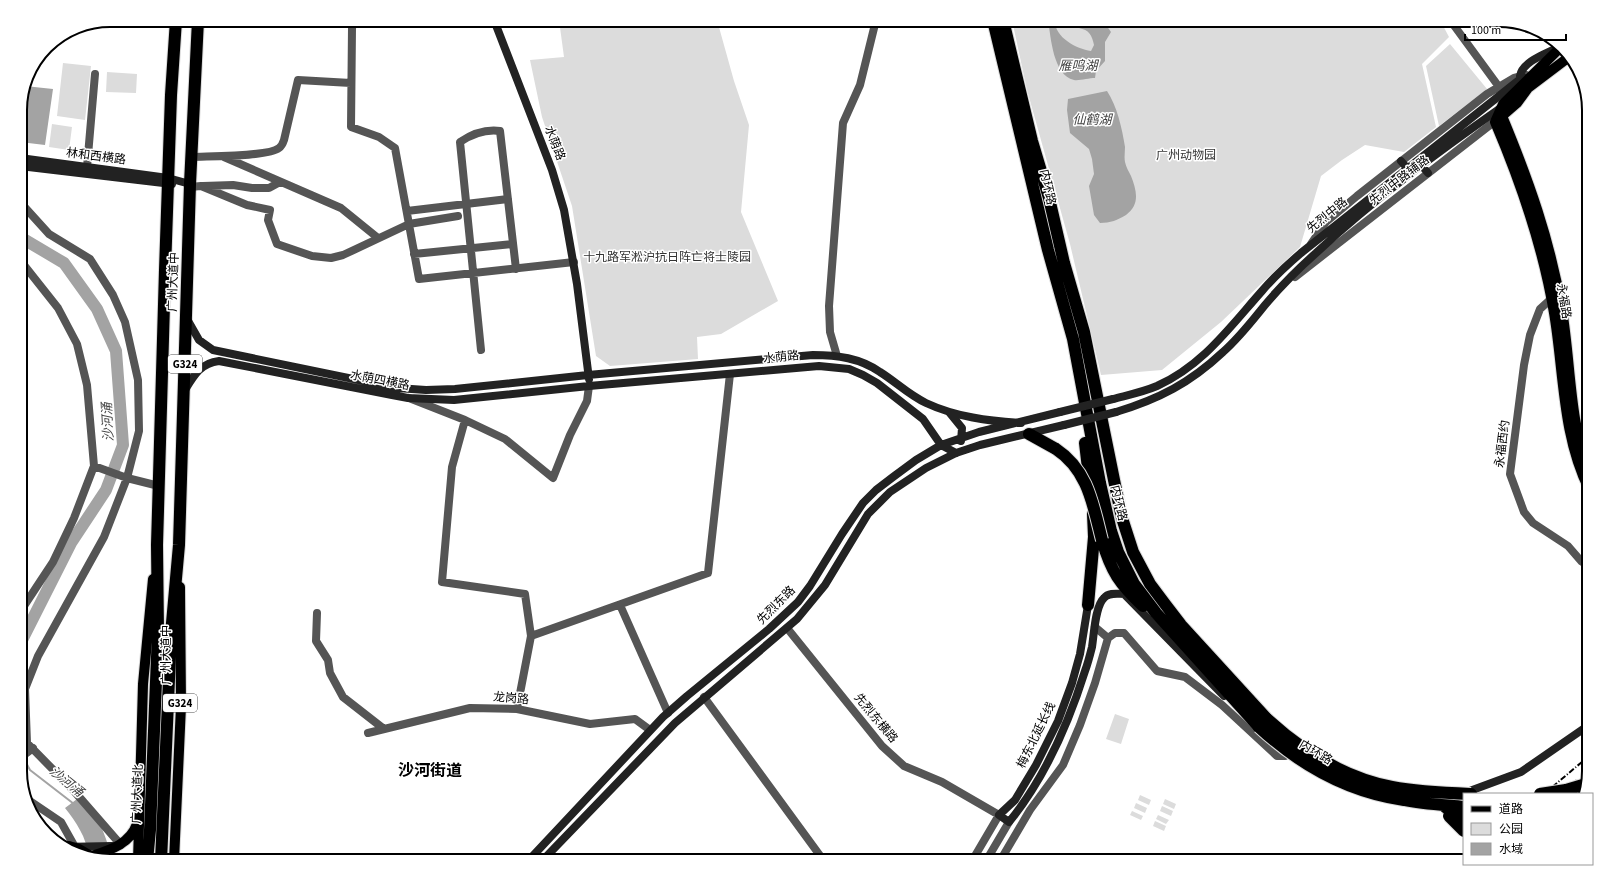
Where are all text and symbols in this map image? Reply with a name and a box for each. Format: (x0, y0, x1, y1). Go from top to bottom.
scale bar (1465, 16, 1566, 42)
text: 100 m (1471, 22, 1501, 39)
water label: 雁鸣湖 (1058, 57, 1099, 75)
water label: 仙鹤湖 (1072, 111, 1113, 129)
street label: 水荫路 (540, 123, 569, 163)
street label: 林和西横路 (65, 144, 127, 169)
park label: 广州动物园 (1156, 147, 1216, 164)
street label: 先烈中路辅路 (1366, 152, 1433, 209)
street label: 内环路 (1035, 168, 1060, 206)
street label: 先烈中路 (1303, 194, 1351, 237)
park label: 十九路军淞沪抗日阵亡将士陵园 (583, 249, 751, 266)
street label: 广州大道中 (164, 252, 183, 312)
street label: 永福路 (1552, 282, 1575, 320)
street label: 水荫路 (762, 347, 800, 368)
road number: G324 (168, 355, 202, 373)
street label: 水荫四横路 (349, 366, 411, 395)
water label: 沙河涌 (98, 400, 118, 442)
street label: 永福西约 (1491, 419, 1514, 469)
street label: 内环路 (1106, 484, 1131, 523)
street label: 先烈东路 (753, 582, 799, 628)
street label: 广州大道中 (158, 625, 175, 685)
street label: 龙岗路 (492, 688, 530, 709)
street label: 先烈东横路 (850, 690, 901, 747)
road number: G324 (163, 694, 197, 712)
street label: 梅东北延长线 (1013, 699, 1060, 771)
street label: 内环路 (1296, 736, 1336, 769)
district label: 沙河街道 (398, 760, 462, 782)
water label: 沙河涌 (46, 763, 89, 802)
street label: 广州大道北 (128, 764, 147, 824)
legend (1463, 793, 1593, 865)
text: 道路 (1499, 801, 1523, 818)
text: 公园 (1499, 821, 1523, 838)
text: 水域 (1499, 841, 1523, 858)

